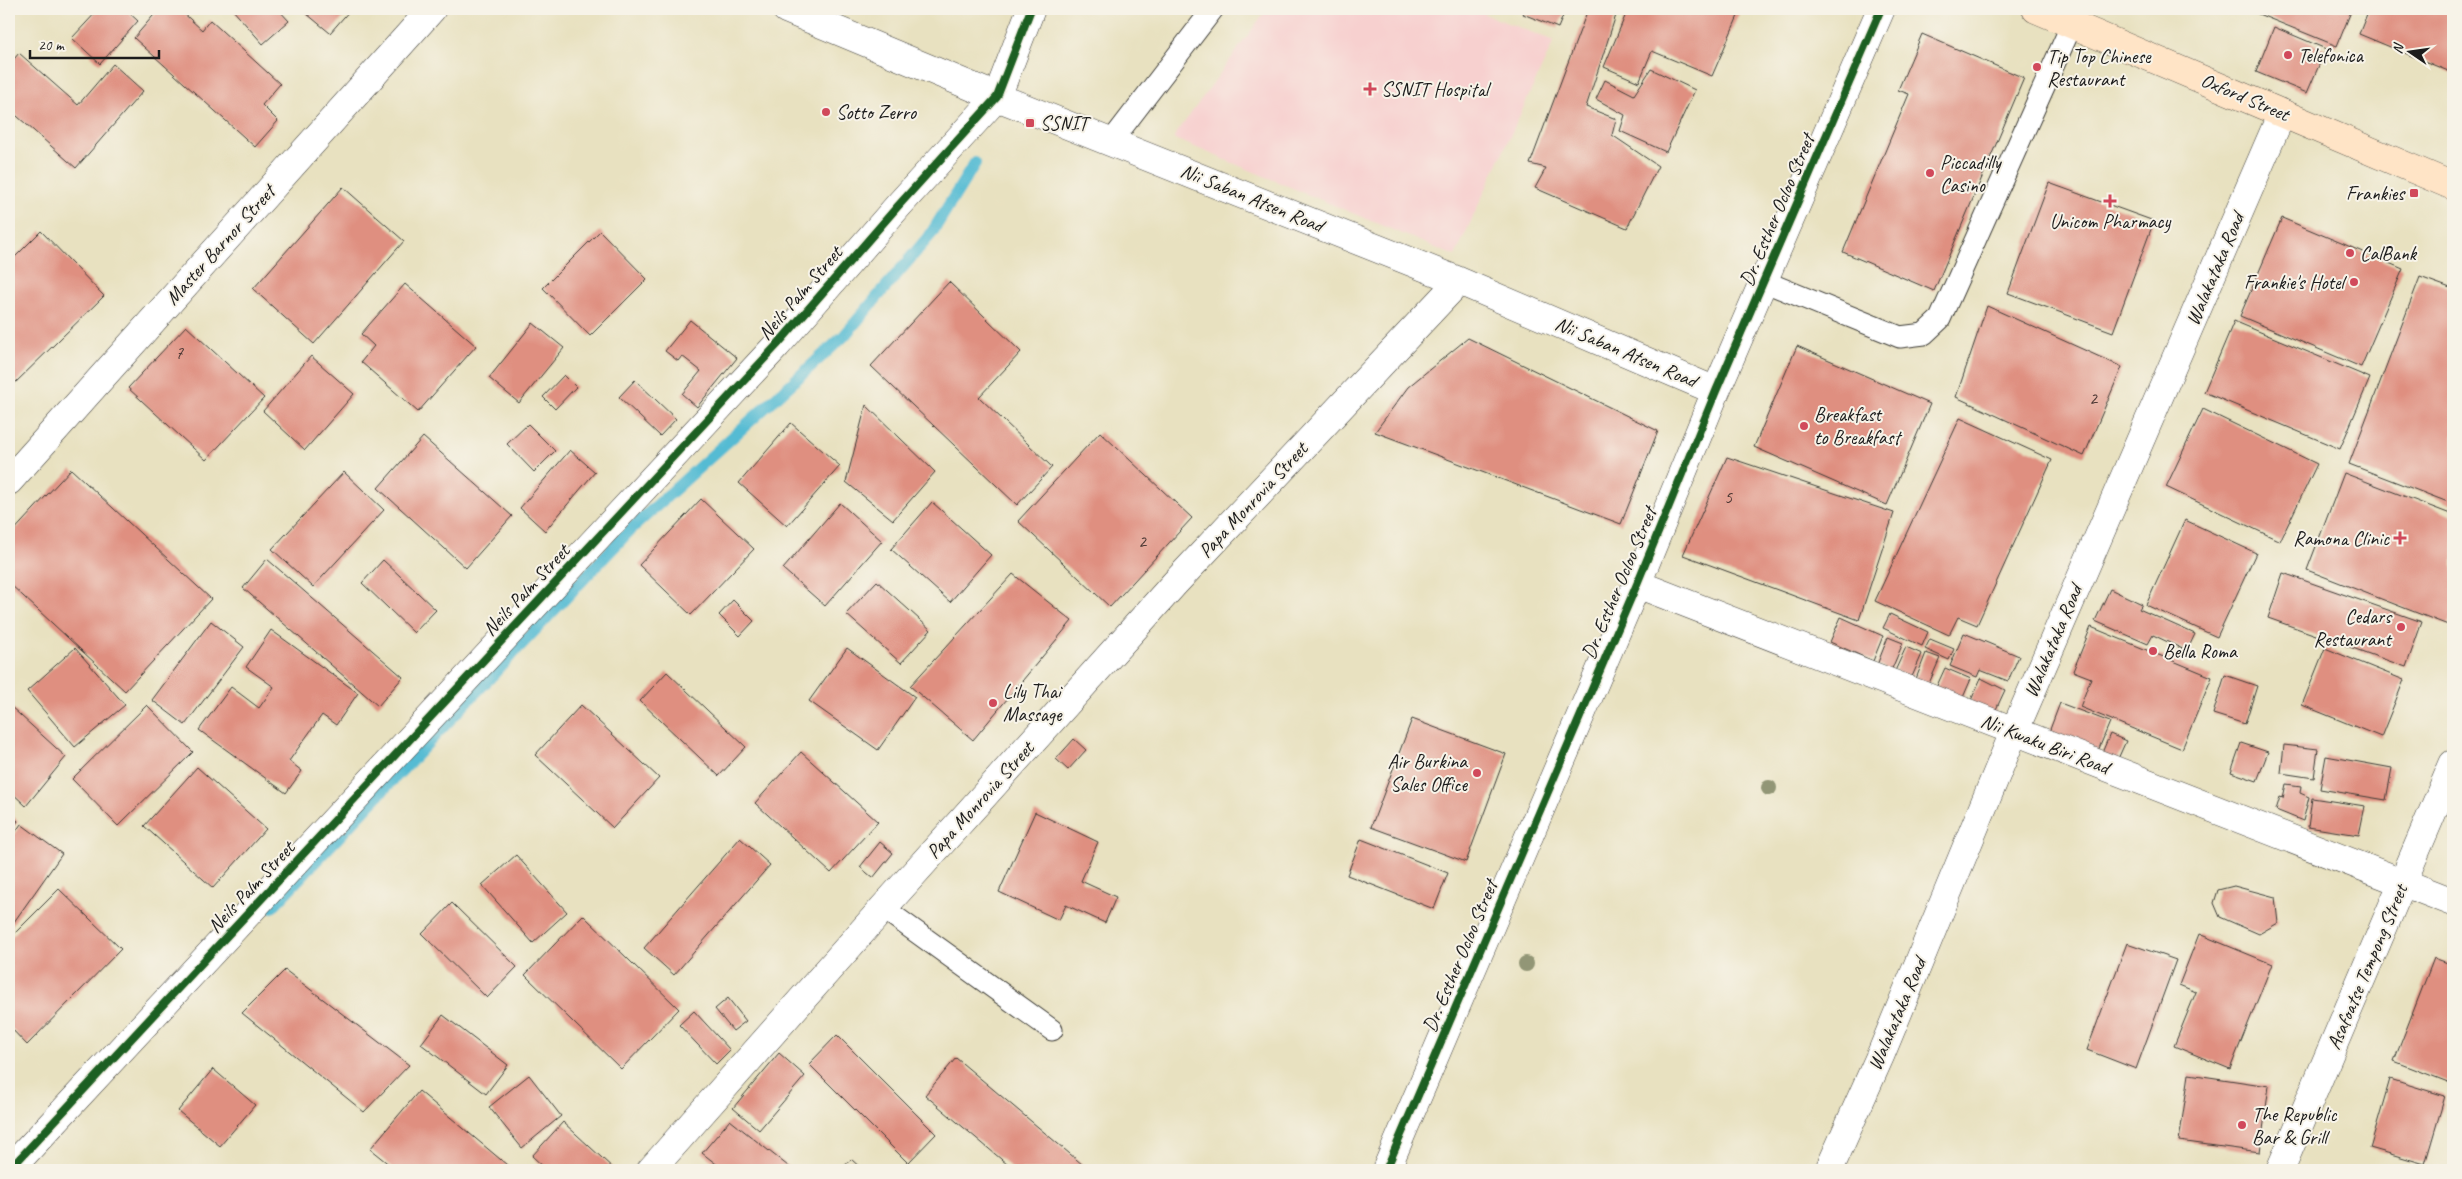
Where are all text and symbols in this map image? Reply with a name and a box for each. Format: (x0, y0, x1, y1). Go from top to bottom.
scale bar (30, 28, 159, 60)
north arrow (2384, 28, 2434, 78)
text: 20 m (38, 36, 65, 55)
text: N (2389, 41, 2408, 55)
place label: Telefonica (2298, 43, 2365, 68)
place label: Tip Top Chinese Restaurant (2047, 44, 2152, 92)
marker: Telefonica (2282, 49, 2294, 61)
marker: Tip Top Chinese Restaurant (2031, 61, 2043, 73)
street label: Oxford Street (2197, 67, 2295, 128)
place label: SSNIT Hospital (1381, 77, 1492, 102)
marker: SSNIT Hospital (1363, 82, 1377, 96)
place label: Sotto Zerro (836, 100, 917, 125)
marker: Sotto Zerro (820, 106, 832, 118)
place label: SSNIT (1040, 111, 1092, 136)
marker: SSNIT (1024, 117, 1036, 129)
street label: Dr. Esther Ocloo Street (1734, 127, 1822, 290)
place label: Piccadilly Casino (1940, 150, 2003, 198)
street label: Nii Saban Atsen Road (1177, 158, 1330, 239)
marker: Piccadilly Casino (1924, 167, 1936, 179)
street label: Master Barnor Street (160, 177, 283, 310)
place label: Frankies (2346, 181, 2406, 206)
marker: Frankies (2408, 187, 2420, 199)
marker: Unicom Pharmacy (2104, 195, 2116, 207)
street label: Walakataka Road (2180, 206, 2251, 329)
place label: Unicom Pharmacy (2050, 209, 2171, 234)
street label: Neils Palm Street (752, 239, 849, 345)
place label: CalBank (2360, 241, 2418, 266)
marker: CalBank (2344, 247, 2356, 259)
place label: Frankie's Hotel (2244, 270, 2348, 295)
marker: Frankie's Hotel (2348, 276, 2360, 288)
street label: Nii Saban Atsen Road (1551, 311, 1704, 394)
house number: 7 (175, 342, 184, 364)
house number: 2 (2089, 387, 2099, 409)
place label: Breakfast to Breakfast (1814, 402, 1903, 450)
marker: Breakfast to Breakfast (1798, 420, 1810, 432)
street label: Papa Monrovia Street (1193, 435, 1315, 563)
house number: 5 (1724, 486, 1733, 508)
street label: Dr. Esther Ocloo Street (1576, 500, 1664, 663)
place label: Ramona Clinic (2293, 526, 2390, 551)
house number: 2 (1138, 530, 1148, 552)
marker: Ramona Clinic (2393, 531, 2407, 545)
street label: Neils Palm Street (477, 537, 576, 641)
street label: Walakataka Road (2018, 578, 2089, 701)
place label: Cedars Restaurant (2314, 604, 2393, 652)
marker: Cedars Restaurant (2395, 621, 2407, 633)
place label: Bella Roma (2163, 639, 2238, 664)
marker: Bella Roma (2147, 645, 2159, 657)
place label: Lily Thai Massage (1003, 679, 1063, 727)
marker: Lily Thai Massage (987, 697, 999, 709)
street label: Nii Kwaku Biri Road (1977, 708, 2115, 781)
street label: Papa Monrovia Street (921, 734, 1041, 864)
place label: Air Burkina Sales Office (1387, 749, 1468, 797)
marker: Air Burkina Sales Office (1471, 767, 1483, 779)
street label: Neils Palm Street (202, 834, 301, 938)
street label: Dr. Esther Ocloo Street (1417, 873, 1505, 1036)
street label: Asafoatse Tempong Street (2321, 879, 2414, 1053)
street label: Walakataka Road (1862, 951, 1933, 1074)
place label: The Republic Bar & Grill (2252, 1102, 2337, 1150)
marker: The Republic Bar & Grill (2236, 1119, 2248, 1131)

